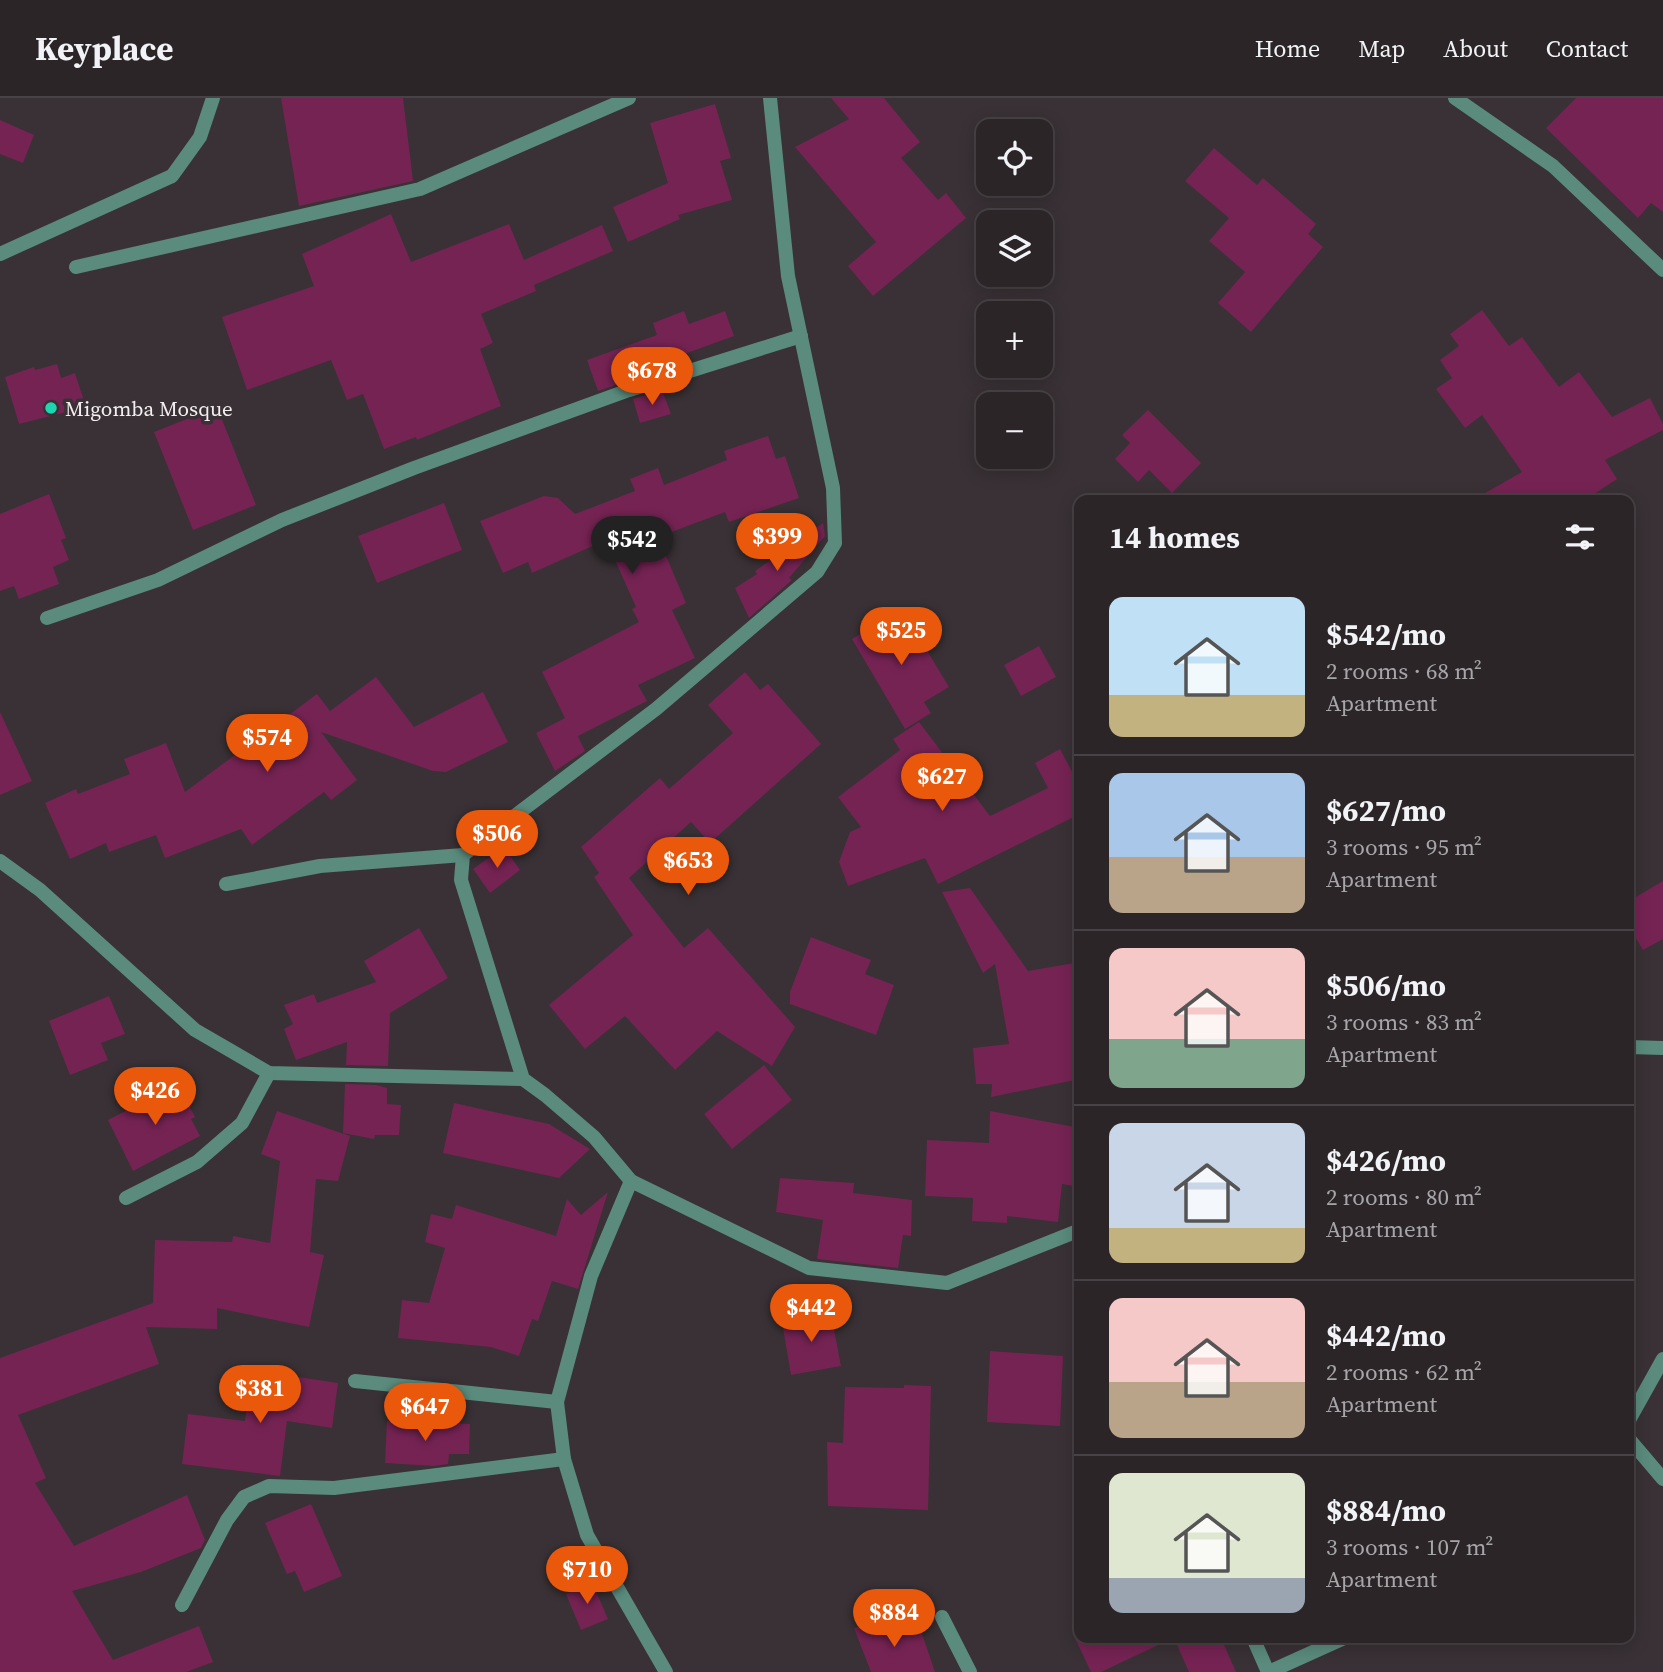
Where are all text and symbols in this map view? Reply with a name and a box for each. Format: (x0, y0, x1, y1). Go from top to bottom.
text: Keyplace (35, 26, 173, 71)
text: Home (1255, 32, 1320, 65)
text: Map (1358, 32, 1405, 65)
text: About (1443, 32, 1508, 65)
text: Contact (1546, 32, 1628, 65)
map controls (976, 119, 1053, 469)
button: locate (976, 119, 1053, 196)
button: layers (976, 210, 1053, 287)
button: + (976, 301, 1053, 378)
pin: $678 (611, 348, 693, 407)
text: $678 (627, 354, 677, 386)
button: − (976, 392, 1053, 469)
place label: Migomba Mosque (65, 394, 233, 423)
marker: Migomba Mosque (43, 400, 59, 416)
pin: $399 (736, 514, 818, 573)
pin: $542 (591, 517, 673, 576)
text: 14 homes (1109, 517, 1240, 558)
icon: filters (1561, 518, 1599, 556)
text: $399 (752, 520, 802, 552)
text: $542 (607, 523, 657, 555)
pin: $525 (860, 608, 942, 667)
text: $525 (876, 614, 926, 646)
text: $542/mo (1326, 614, 1446, 655)
icon: home (1165, 625, 1249, 709)
text: 2 rooms · 68 m² (1326, 655, 1482, 687)
text: Apartment (1326, 687, 1437, 719)
pin: $574 (226, 714, 308, 774)
text: $574 (242, 721, 292, 753)
pin: $627 (901, 754, 983, 813)
text: $627 (917, 760, 967, 792)
text: $627/mo (1326, 790, 1446, 831)
icon: home (1165, 801, 1249, 885)
pin: $506 (456, 810, 538, 870)
text: $506 (472, 817, 522, 849)
text: 3 rooms · 95 m² (1326, 831, 1482, 863)
pin: $653 (647, 838, 729, 897)
text: $653 (663, 844, 713, 876)
text: Apartment (1326, 863, 1437, 895)
text: $506/mo (1326, 965, 1446, 1006)
icon: home (1165, 976, 1249, 1060)
text: 3 rooms · 83 m² (1326, 1006, 1482, 1038)
text: Apartment (1326, 1038, 1437, 1070)
pin: $426 (114, 1068, 196, 1127)
text: $426 (130, 1074, 180, 1106)
text: $426/mo (1326, 1140, 1446, 1181)
icon: home (1165, 1151, 1249, 1235)
text: 2 rooms · 80 m² (1326, 1181, 1482, 1213)
text: Apartment (1326, 1213, 1437, 1245)
pin: $442 (770, 1284, 852, 1344)
text: $442 (786, 1291, 836, 1323)
text: $442/mo (1326, 1315, 1446, 1356)
icon: home (1165, 1326, 1249, 1410)
text: 2 rooms · 62 m² (1326, 1356, 1482, 1388)
pin: $381 (219, 1366, 301, 1425)
text: $381 (235, 1372, 285, 1404)
pin: $647 (384, 1384, 466, 1443)
text: Apartment (1326, 1388, 1437, 1420)
text: $647 (400, 1390, 450, 1422)
text: $884/mo (1326, 1490, 1446, 1531)
icon: home (1165, 1501, 1249, 1585)
text: 3 rooms · 107 m² (1326, 1531, 1493, 1563)
pin: $710 (546, 1546, 628, 1606)
text: $710 (562, 1553, 612, 1585)
text: Apartment (1326, 1563, 1437, 1595)
pin: $884 (853, 1590, 935, 1649)
text: $884 (869, 1596, 919, 1628)

